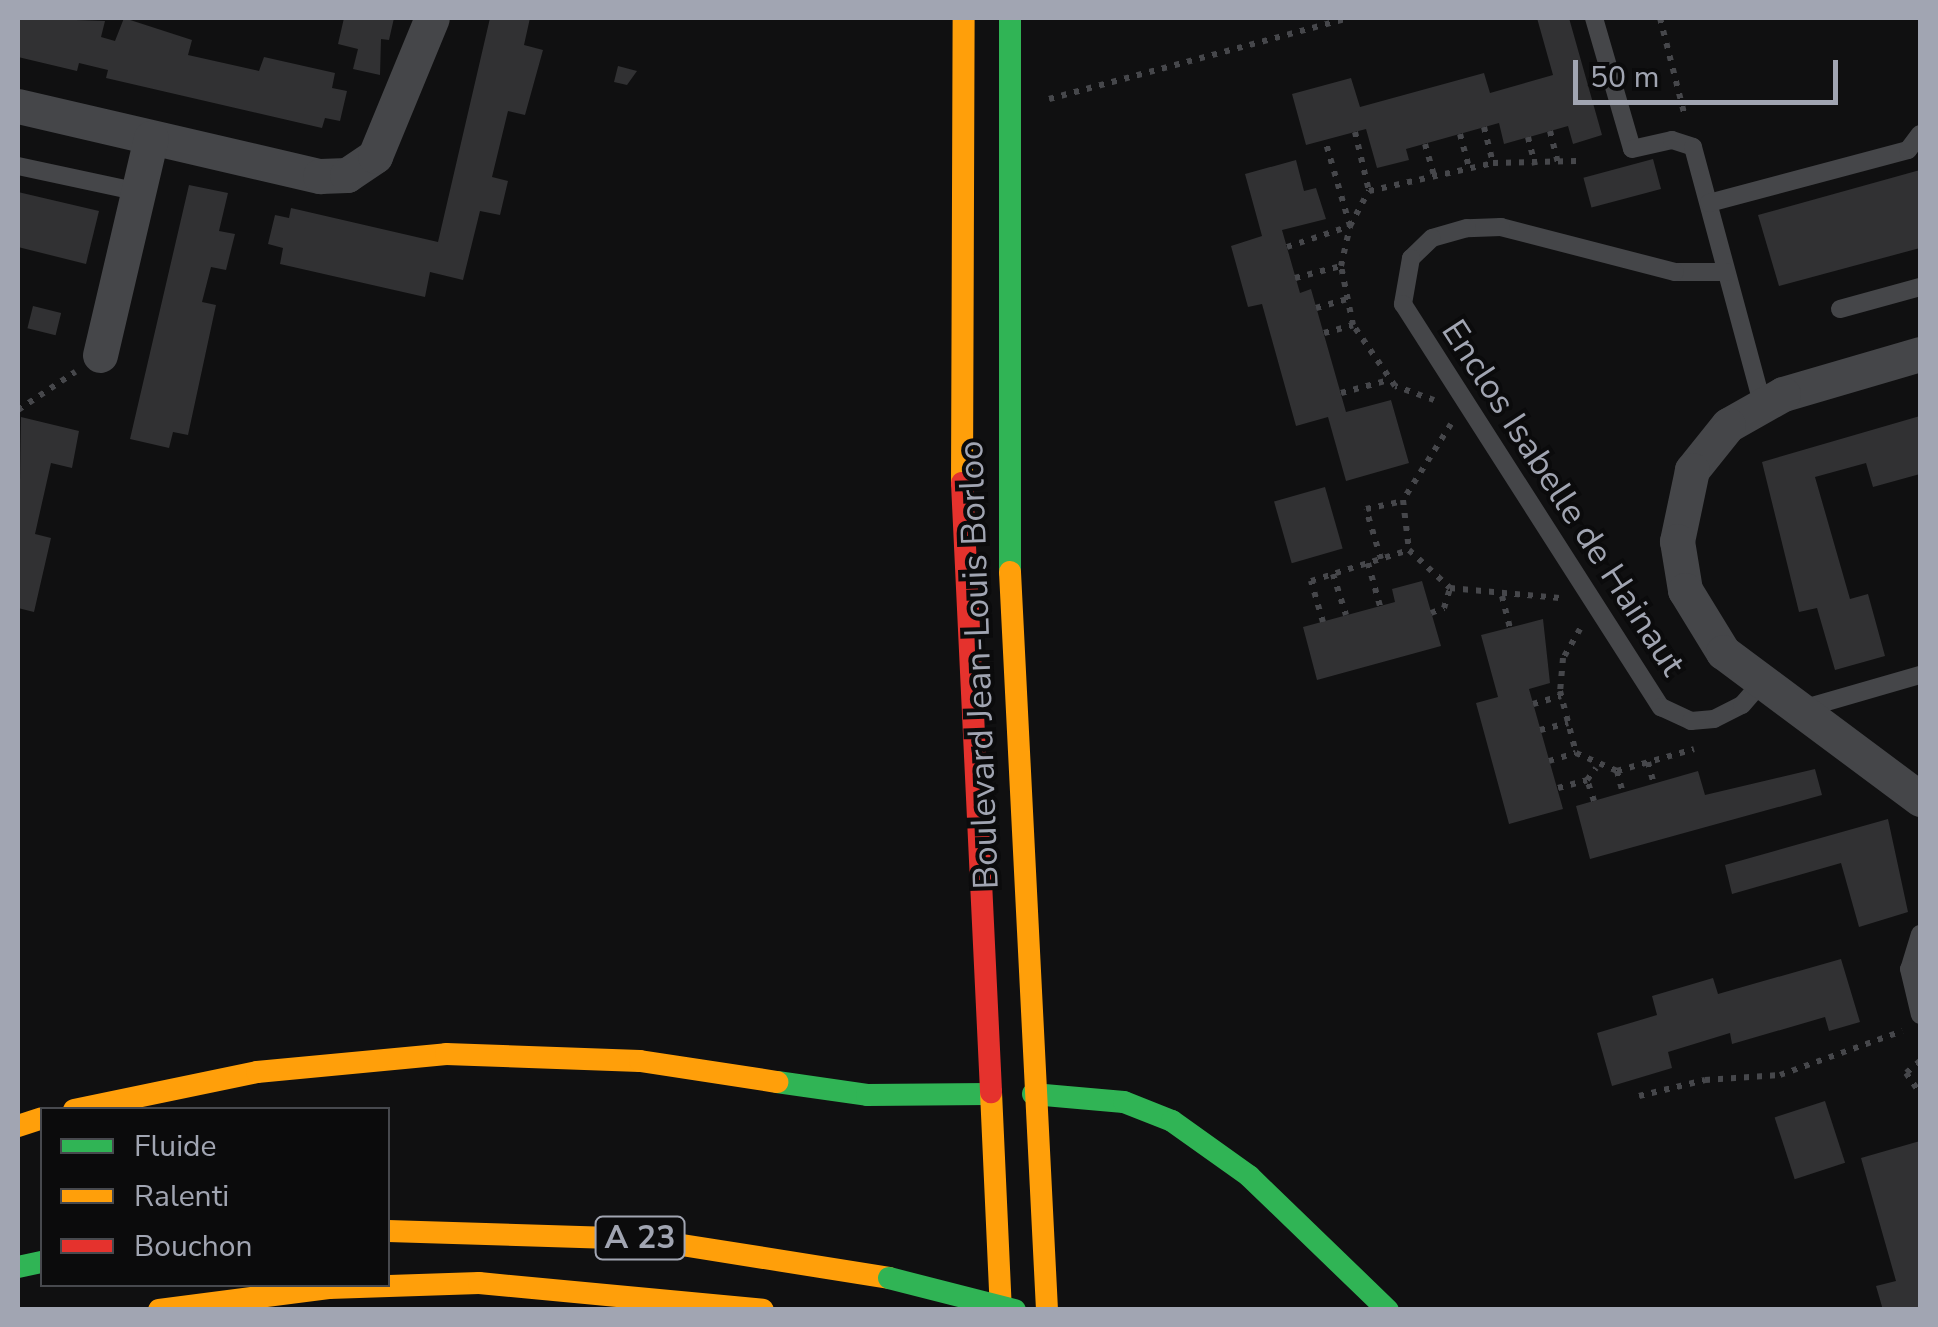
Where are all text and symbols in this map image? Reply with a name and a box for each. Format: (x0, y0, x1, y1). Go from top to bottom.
scale bar (1578, 40, 1843, 102)
text: 50 m (1590, 57, 1659, 98)
street label: Enclos Isabelle de Hainaut (1432, 312, 1694, 684)
street label: Boulevard Jean-Louis Borloo (950, 440, 1008, 890)
legend (40, 1107, 390, 1287)
text: Fluide (134, 1126, 217, 1167)
text: Ralenti (134, 1176, 229, 1217)
road number: A 23 (592, 1211, 688, 1265)
text: Bouchon (134, 1226, 252, 1267)

